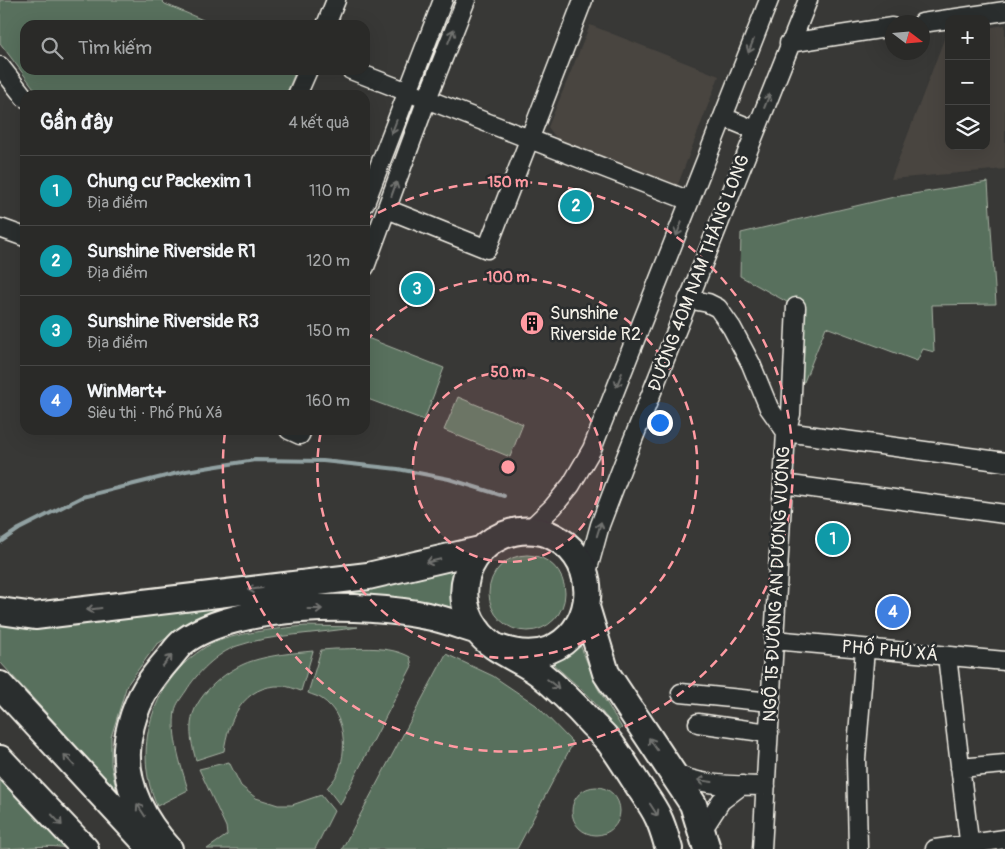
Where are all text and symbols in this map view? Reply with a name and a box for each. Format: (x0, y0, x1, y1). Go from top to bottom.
north arrow (885, 15, 930, 60)
map controls (945, 15, 990, 150)
button: + (945, 15, 990, 60)
search box (20, 20, 370, 75)
one-way arrow (448, 29, 457, 44)
icon: search (38, 34, 66, 62)
text: Tìm kiếm (78, 36, 152, 60)
one-way arrow (746, 37, 755, 53)
button: − (945, 60, 990, 105)
one-way arrow (763, 93, 772, 108)
button: layers (945, 105, 990, 150)
text: Gần đây (40, 109, 113, 136)
text: 4 kết quả (288, 113, 350, 133)
one-way arrow (389, 119, 398, 134)
street label: ĐƯỜNG 40M NAM THĂNG LONG (643, 151, 755, 395)
text: Chung cư Packexim 1 (87, 169, 252, 193)
text: 150 m (488, 173, 528, 192)
text: 1 (53, 181, 59, 201)
text: 110 m (309, 181, 350, 201)
one-way arrow (390, 181, 399, 197)
pin: 2 (560, 187, 592, 225)
text: Địa điểm (87, 193, 148, 213)
one-way arrow (674, 221, 683, 236)
text: Sunshine Riverside R1 (87, 239, 256, 263)
text: 2 (52, 251, 60, 271)
text: 120 m (306, 251, 350, 271)
text: Địa điểm (87, 263, 148, 283)
text: 100 m (487, 268, 529, 287)
pin: 3 (401, 270, 433, 308)
place label: Sunshine Riverside R2 (550, 302, 641, 346)
text: Sunshine Riverside R3 (87, 309, 259, 333)
building icon: Sunshine Riverside R2 (519, 310, 545, 336)
text: 3 (52, 321, 60, 341)
text: 150 m (306, 321, 350, 341)
text: Địa điểm (87, 333, 148, 353)
text: 50 m (491, 363, 525, 382)
one-way arrow (614, 372, 623, 388)
text: WinMart+ (87, 379, 165, 403)
text: 4 (51, 391, 61, 411)
text: 160 m (306, 391, 350, 411)
text: Siêu thị · Phố Phú Xá (87, 403, 222, 423)
your location (647, 410, 673, 436)
street label: NGÕ 15 ĐƯỜNG AN DƯƠNG VƯƠNG (758, 445, 796, 723)
centre of rings (499, 458, 517, 476)
pin: 1 (817, 520, 849, 558)
one-way arrow (595, 522, 604, 537)
one-way arrow (425, 557, 441, 566)
one-way arrow (248, 584, 264, 594)
pin: 4 (877, 593, 909, 631)
one-way arrow (86, 604, 102, 614)
one-way arrow (306, 604, 323, 614)
street label: PHỐ PHÚ XÁ (841, 632, 940, 667)
one-way arrow (161, 654, 173, 667)
one-way arrow (546, 679, 559, 690)
one-way arrow (648, 738, 658, 752)
one-way arrow (63, 753, 75, 766)
one-way arrow (698, 776, 714, 786)
one-way arrow (136, 803, 146, 817)
one-way arrow (649, 803, 659, 817)
one-way arrow (51, 813, 63, 826)

